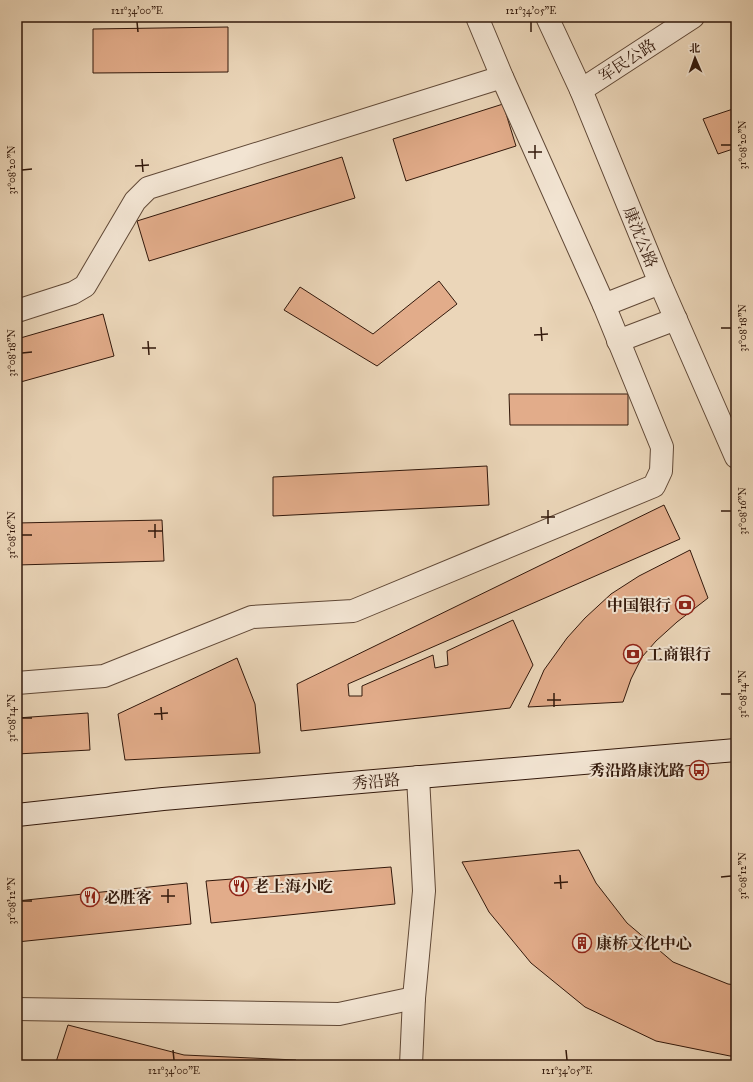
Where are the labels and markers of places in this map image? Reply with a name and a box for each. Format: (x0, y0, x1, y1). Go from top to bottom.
bank icon: 中国银行 (674, 594, 696, 616)
place label: 中国银行 (607, 596, 671, 615)
bank icon: 工商银行 (622, 643, 644, 665)
place label: 工商银行 (647, 645, 711, 664)
bus stop icon: 秀沿路康沈路 (688, 759, 710, 781)
place label: 秀沿路康沈路 (589, 761, 685, 780)
restaurant icon: 老上海小吃 (228, 875, 250, 897)
place label: 老上海小吃 (253, 877, 333, 896)
restaurant icon: 必胜客 (79, 886, 101, 908)
place label: 必胜客 (104, 888, 152, 907)
building icon: 康桥文化中心 (571, 932, 593, 954)
place label: 康桥文化中心 (596, 934, 692, 953)

